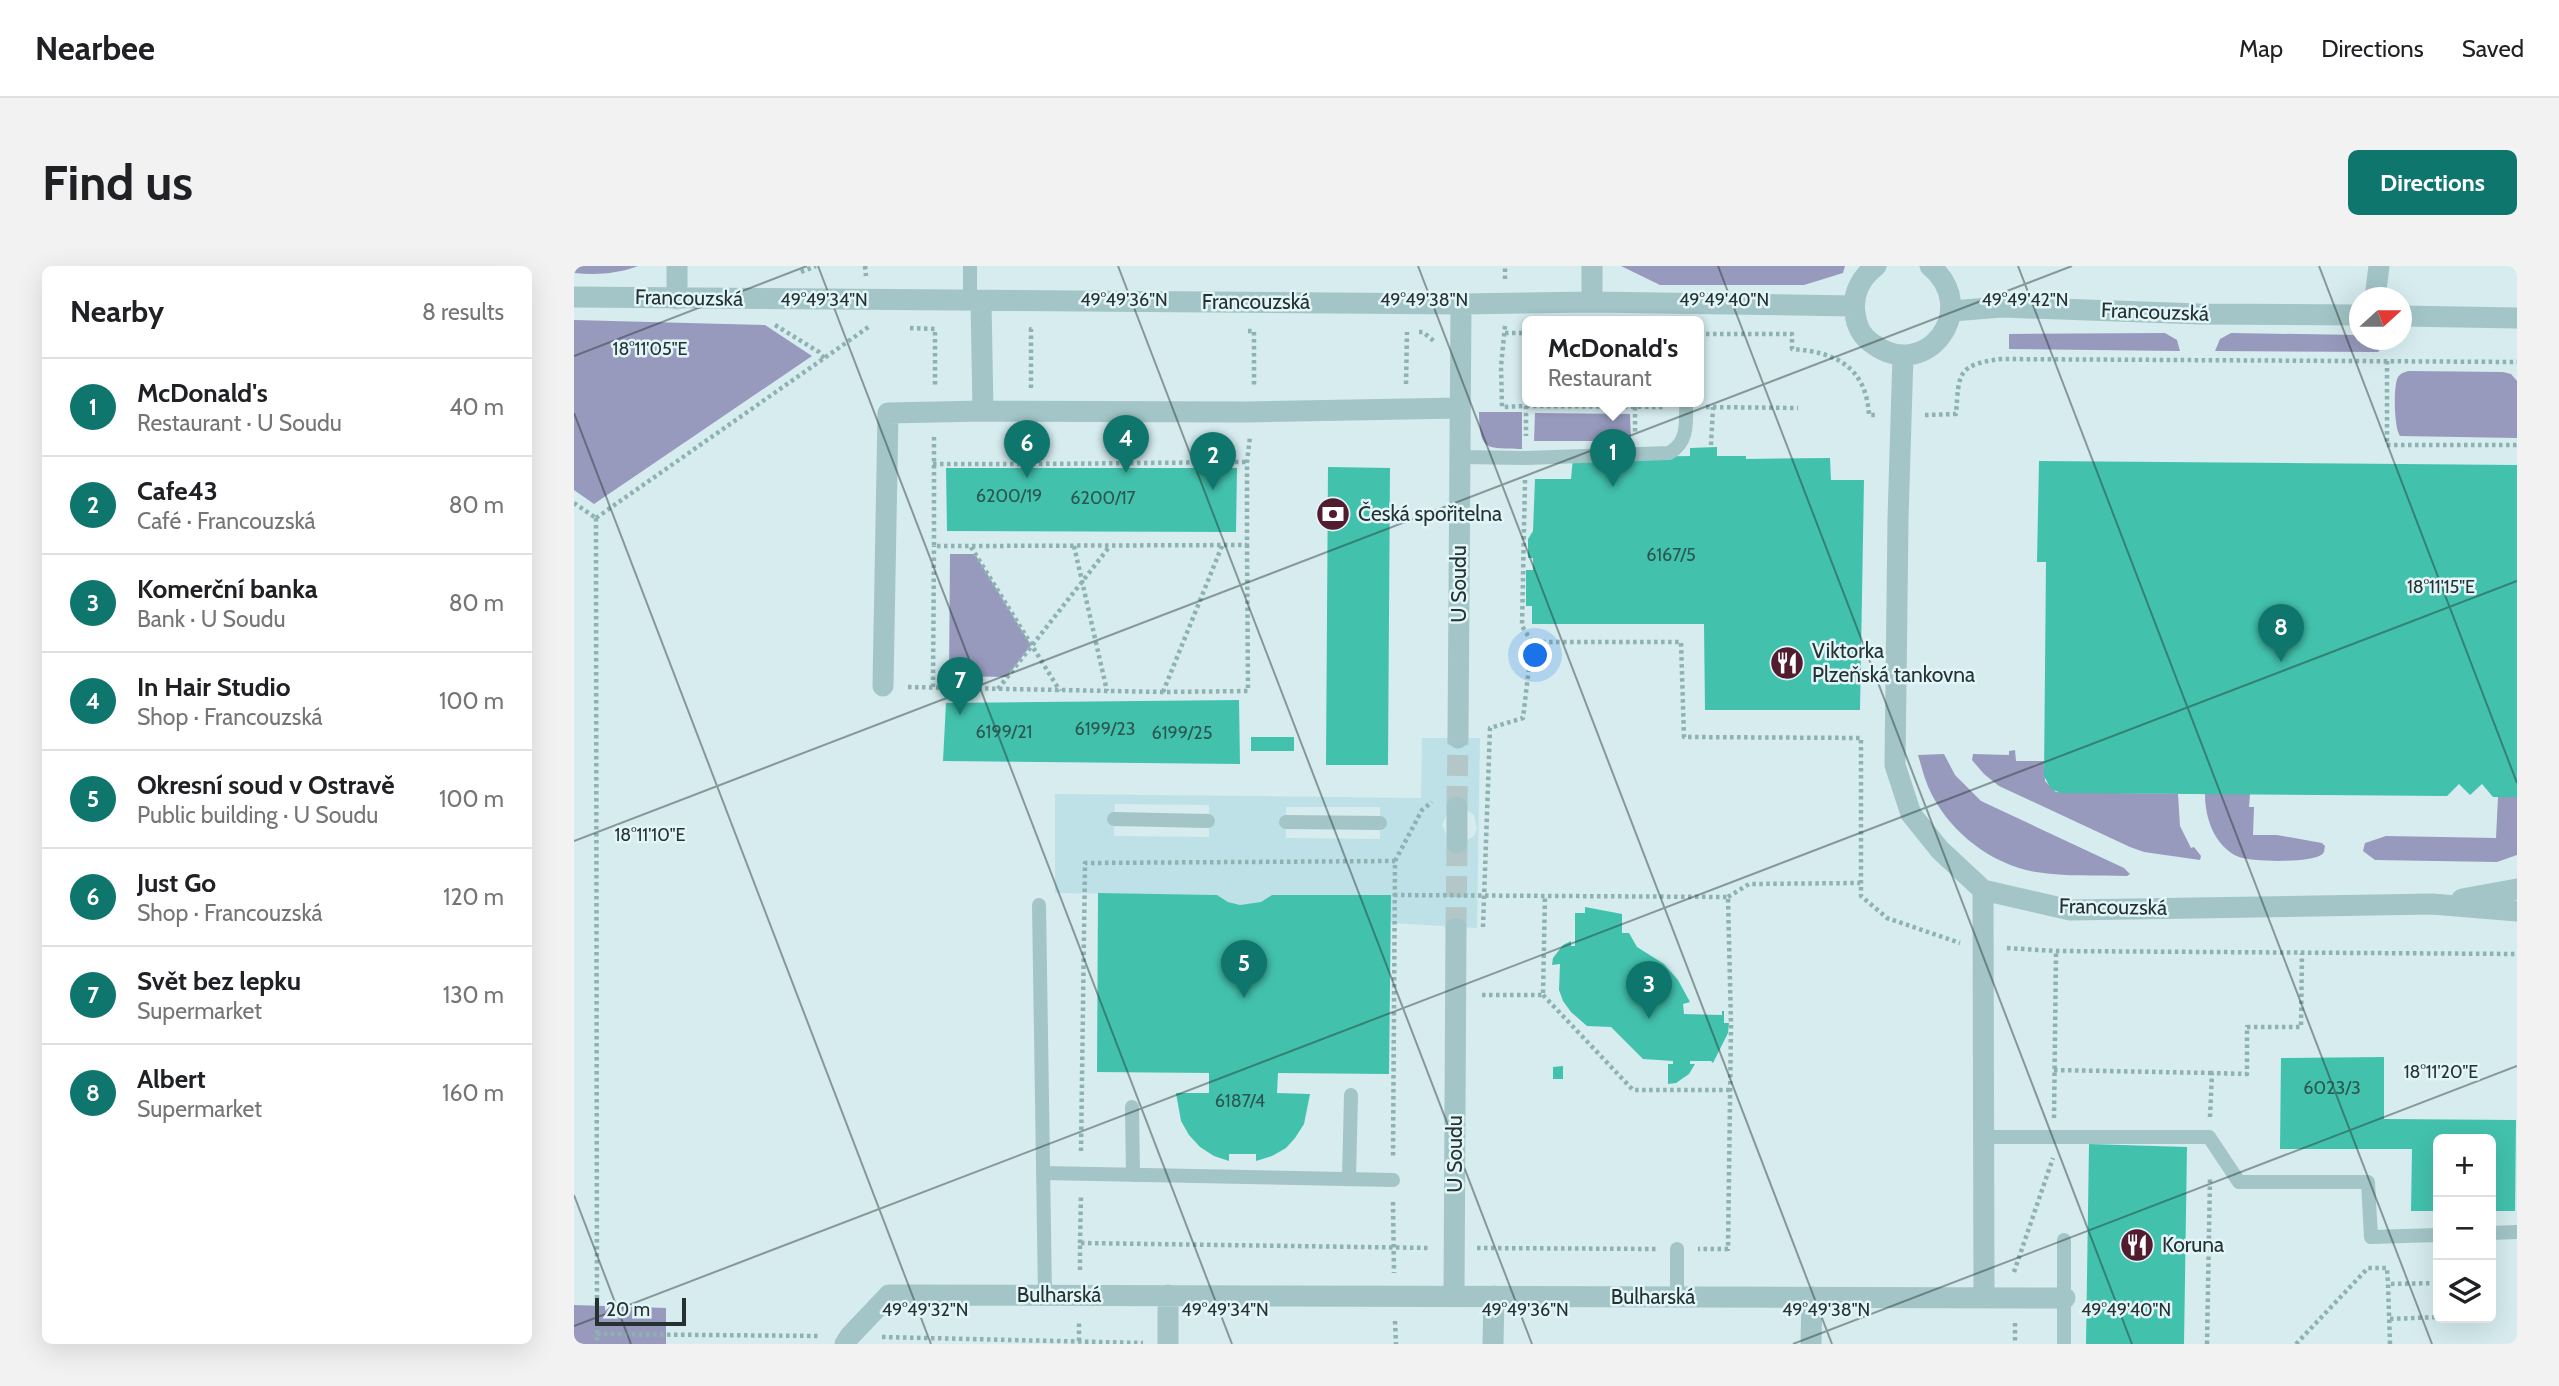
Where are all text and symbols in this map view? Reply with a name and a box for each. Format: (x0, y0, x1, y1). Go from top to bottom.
text: Nearbee (35, 28, 155, 68)
text: Map (2239, 34, 2283, 63)
text: Directions (2321, 34, 2424, 63)
text: Saved (2462, 34, 2524, 63)
button: Directions (2348, 150, 2517, 215)
text: Find us (42, 153, 193, 212)
street label: Francouzská (635, 284, 743, 311)
north arrow (2349, 287, 2412, 350)
text: 49°49'34"N (780, 289, 868, 311)
text: 49°49'36"N (1080, 289, 1168, 311)
street label: Francouzská (1202, 289, 1310, 314)
text: 49°49'38"N (1380, 289, 1468, 311)
text: 49°49'40"N (1679, 289, 1769, 311)
text: 49°49'42"N (1981, 289, 2069, 311)
text: Nearby (70, 293, 164, 330)
street label: Francouzská (2100, 297, 2210, 326)
text: 8 results (422, 298, 504, 326)
popup (1522, 316, 1704, 407)
text: McDonald's (1548, 332, 1678, 364)
text: 18°11'05"E (613, 338, 687, 360)
text: Restaurant (1548, 364, 1652, 392)
text: McDonald's (137, 377, 268, 409)
text: 1 (89, 393, 97, 421)
text: 40 m (449, 393, 504, 421)
text: Restaurant · U Soudu (137, 409, 342, 437)
pin: 4 (1103, 415, 1149, 473)
pin: 6 (1004, 420, 1050, 478)
pin: 1 (1590, 429, 1636, 487)
pin: 2 (1190, 432, 1236, 490)
text: Cafe43 (137, 475, 218, 507)
house number: 6200/19 (976, 485, 1042, 507)
house number: 6200/17 (1070, 487, 1136, 509)
text: 2 (87, 491, 99, 519)
text: 80 m (449, 491, 504, 519)
bank icon: Česká spořitelna (1314, 495, 1352, 533)
place label: Česká spořitelna (1358, 501, 1502, 526)
text: Café · Francouzská (137, 507, 316, 535)
house number: 6167/5 (1646, 544, 1696, 566)
street label: U Soudu (1446, 545, 1471, 623)
text: Komerční banka (137, 573, 318, 605)
text: 18°11'15"E (2407, 576, 2475, 598)
text: 3 (87, 589, 99, 617)
text: 80 m (449, 589, 504, 617)
pin: 8 (2258, 604, 2304, 662)
text: Bank · U Soudu (137, 605, 286, 633)
your location (1518, 638, 1552, 672)
place label: Viktorka Plzeňská tankovna (1812, 638, 1975, 687)
restaurant icon: Viktorka Plzeňská tankovna (1768, 644, 1806, 682)
pin: 7 (937, 657, 983, 715)
text: In Hair Studio (137, 671, 291, 703)
text: 4 (86, 687, 100, 715)
text: 100 m (439, 687, 504, 715)
text: Shop · Francouzská (137, 703, 323, 731)
house number: 6199/23 (1075, 718, 1135, 740)
house number: 6199/21 (976, 721, 1032, 743)
house number: 6199/25 (1152, 722, 1212, 744)
text: Okresní soud v Ostravě (137, 769, 395, 801)
text: 5 (87, 785, 99, 813)
text: 100 m (439, 785, 504, 813)
text: Public building · U Soudu (137, 801, 378, 829)
text: 18°11'10"E (614, 824, 686, 846)
text: Just Go (137, 867, 216, 899)
text: 6 (87, 883, 99, 911)
text: 120 m (443, 883, 504, 911)
street label: Francouzská (2059, 893, 2167, 920)
text: Shop · Francouzská (137, 899, 323, 927)
pin: 5 (1221, 940, 1267, 998)
pin: 3 (1626, 961, 1672, 1019)
text: Svět bez lepku (137, 965, 301, 997)
text: 7 (87, 981, 99, 1009)
text: 130 m (443, 981, 504, 1009)
text: Supermarket (137, 997, 262, 1025)
text: 18°11'20"E (2404, 1061, 2478, 1083)
text: Albert (137, 1063, 206, 1095)
house number: 6023/3 (2303, 1077, 2361, 1099)
text: 8 (86, 1079, 100, 1107)
text: 160 m (442, 1079, 504, 1107)
house number: 6187/4 (1215, 1090, 1265, 1112)
text: Supermarket (137, 1095, 262, 1123)
street label: U Soudu (1442, 1115, 1467, 1193)
map controls (2433, 1134, 2496, 1323)
button: + (2433, 1134, 2496, 1197)
button: − (2433, 1197, 2496, 1260)
restaurant icon: Koruna (2118, 1226, 2156, 1264)
place label: Koruna (2162, 1232, 2224, 1257)
button: layers (2433, 1260, 2496, 1323)
street label: Bulharská (1017, 1282, 1101, 1307)
street label: Bulharská (1611, 1284, 1695, 1309)
scale bar (595, 1295, 686, 1327)
text: 20 m (606, 1298, 650, 1321)
text: 49°49'32"N (882, 1299, 968, 1321)
text: 49°49'34"N (1181, 1299, 1269, 1321)
text: 49°49'36"N (1481, 1299, 1569, 1321)
text: 49°49'38"N (1782, 1299, 1870, 1321)
text: 49°49'40"N (2081, 1299, 2171, 1321)

